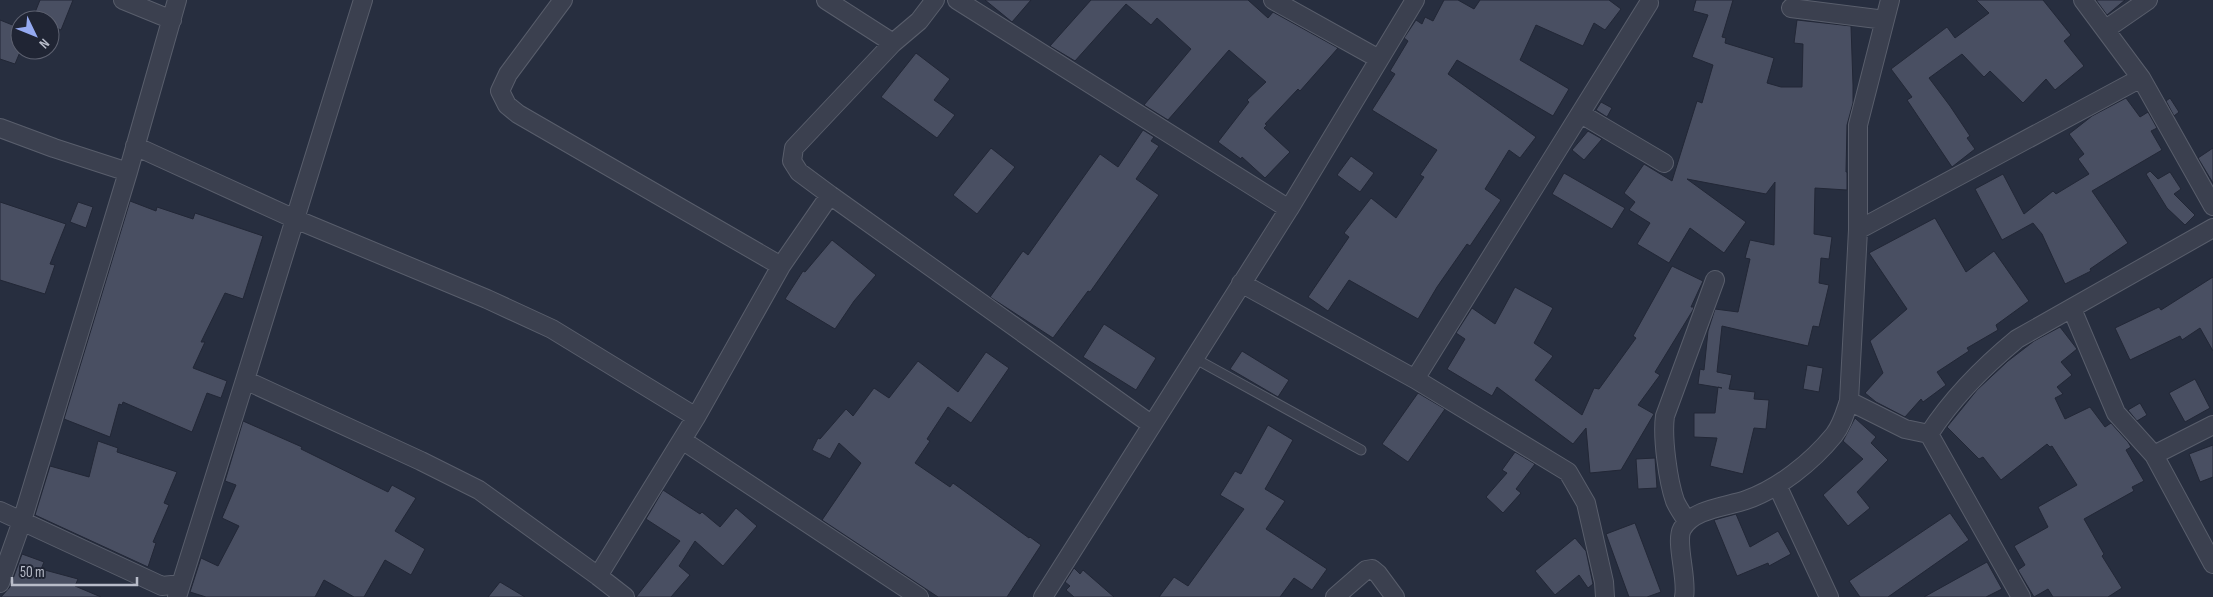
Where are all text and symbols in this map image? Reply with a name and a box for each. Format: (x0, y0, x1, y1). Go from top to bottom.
north arrow (10, 10, 60, 60)
text: N (35, 35, 53, 52)
scale bar (12, 554, 138, 586)
text: 50 m (20, 563, 45, 582)

